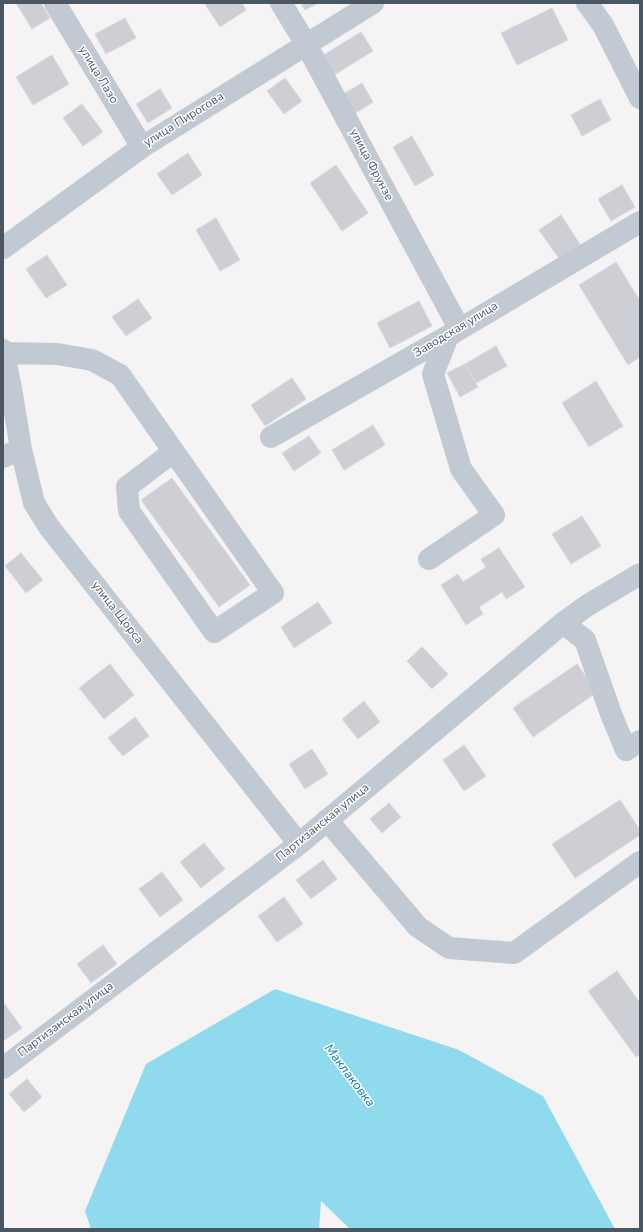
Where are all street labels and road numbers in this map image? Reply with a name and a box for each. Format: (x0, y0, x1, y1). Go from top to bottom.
street label: улица Лазо (75, 44, 121, 106)
street label: улица Пирогова (141, 90, 227, 150)
street label: улица Фрунзе (346, 127, 396, 203)
street label: Заводская улица (411, 299, 501, 361)
street label: улица Щорса (88, 579, 146, 647)
street label: Партизанская улица (273, 781, 373, 865)
street label: Партизанская улица (15, 979, 117, 1061)

